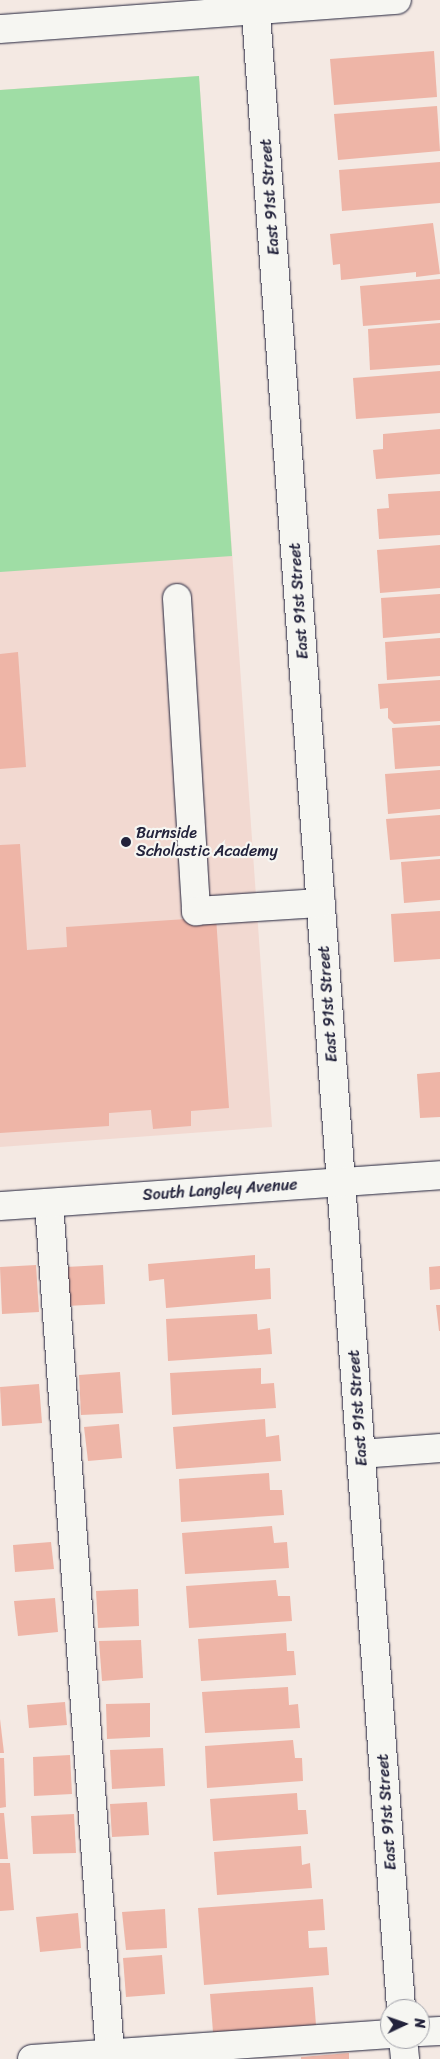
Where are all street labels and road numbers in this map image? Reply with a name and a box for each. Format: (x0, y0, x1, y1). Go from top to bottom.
street label: East 91st Street (256, 138, 284, 256)
street label: East 91st Street (285, 542, 313, 660)
street label: East 91st Street (314, 945, 342, 1063)
street label: South Langley Avenue (142, 1175, 298, 1205)
street label: East 91st Street (344, 1349, 372, 1467)
street label: East 91st Street (373, 1753, 401, 1871)

